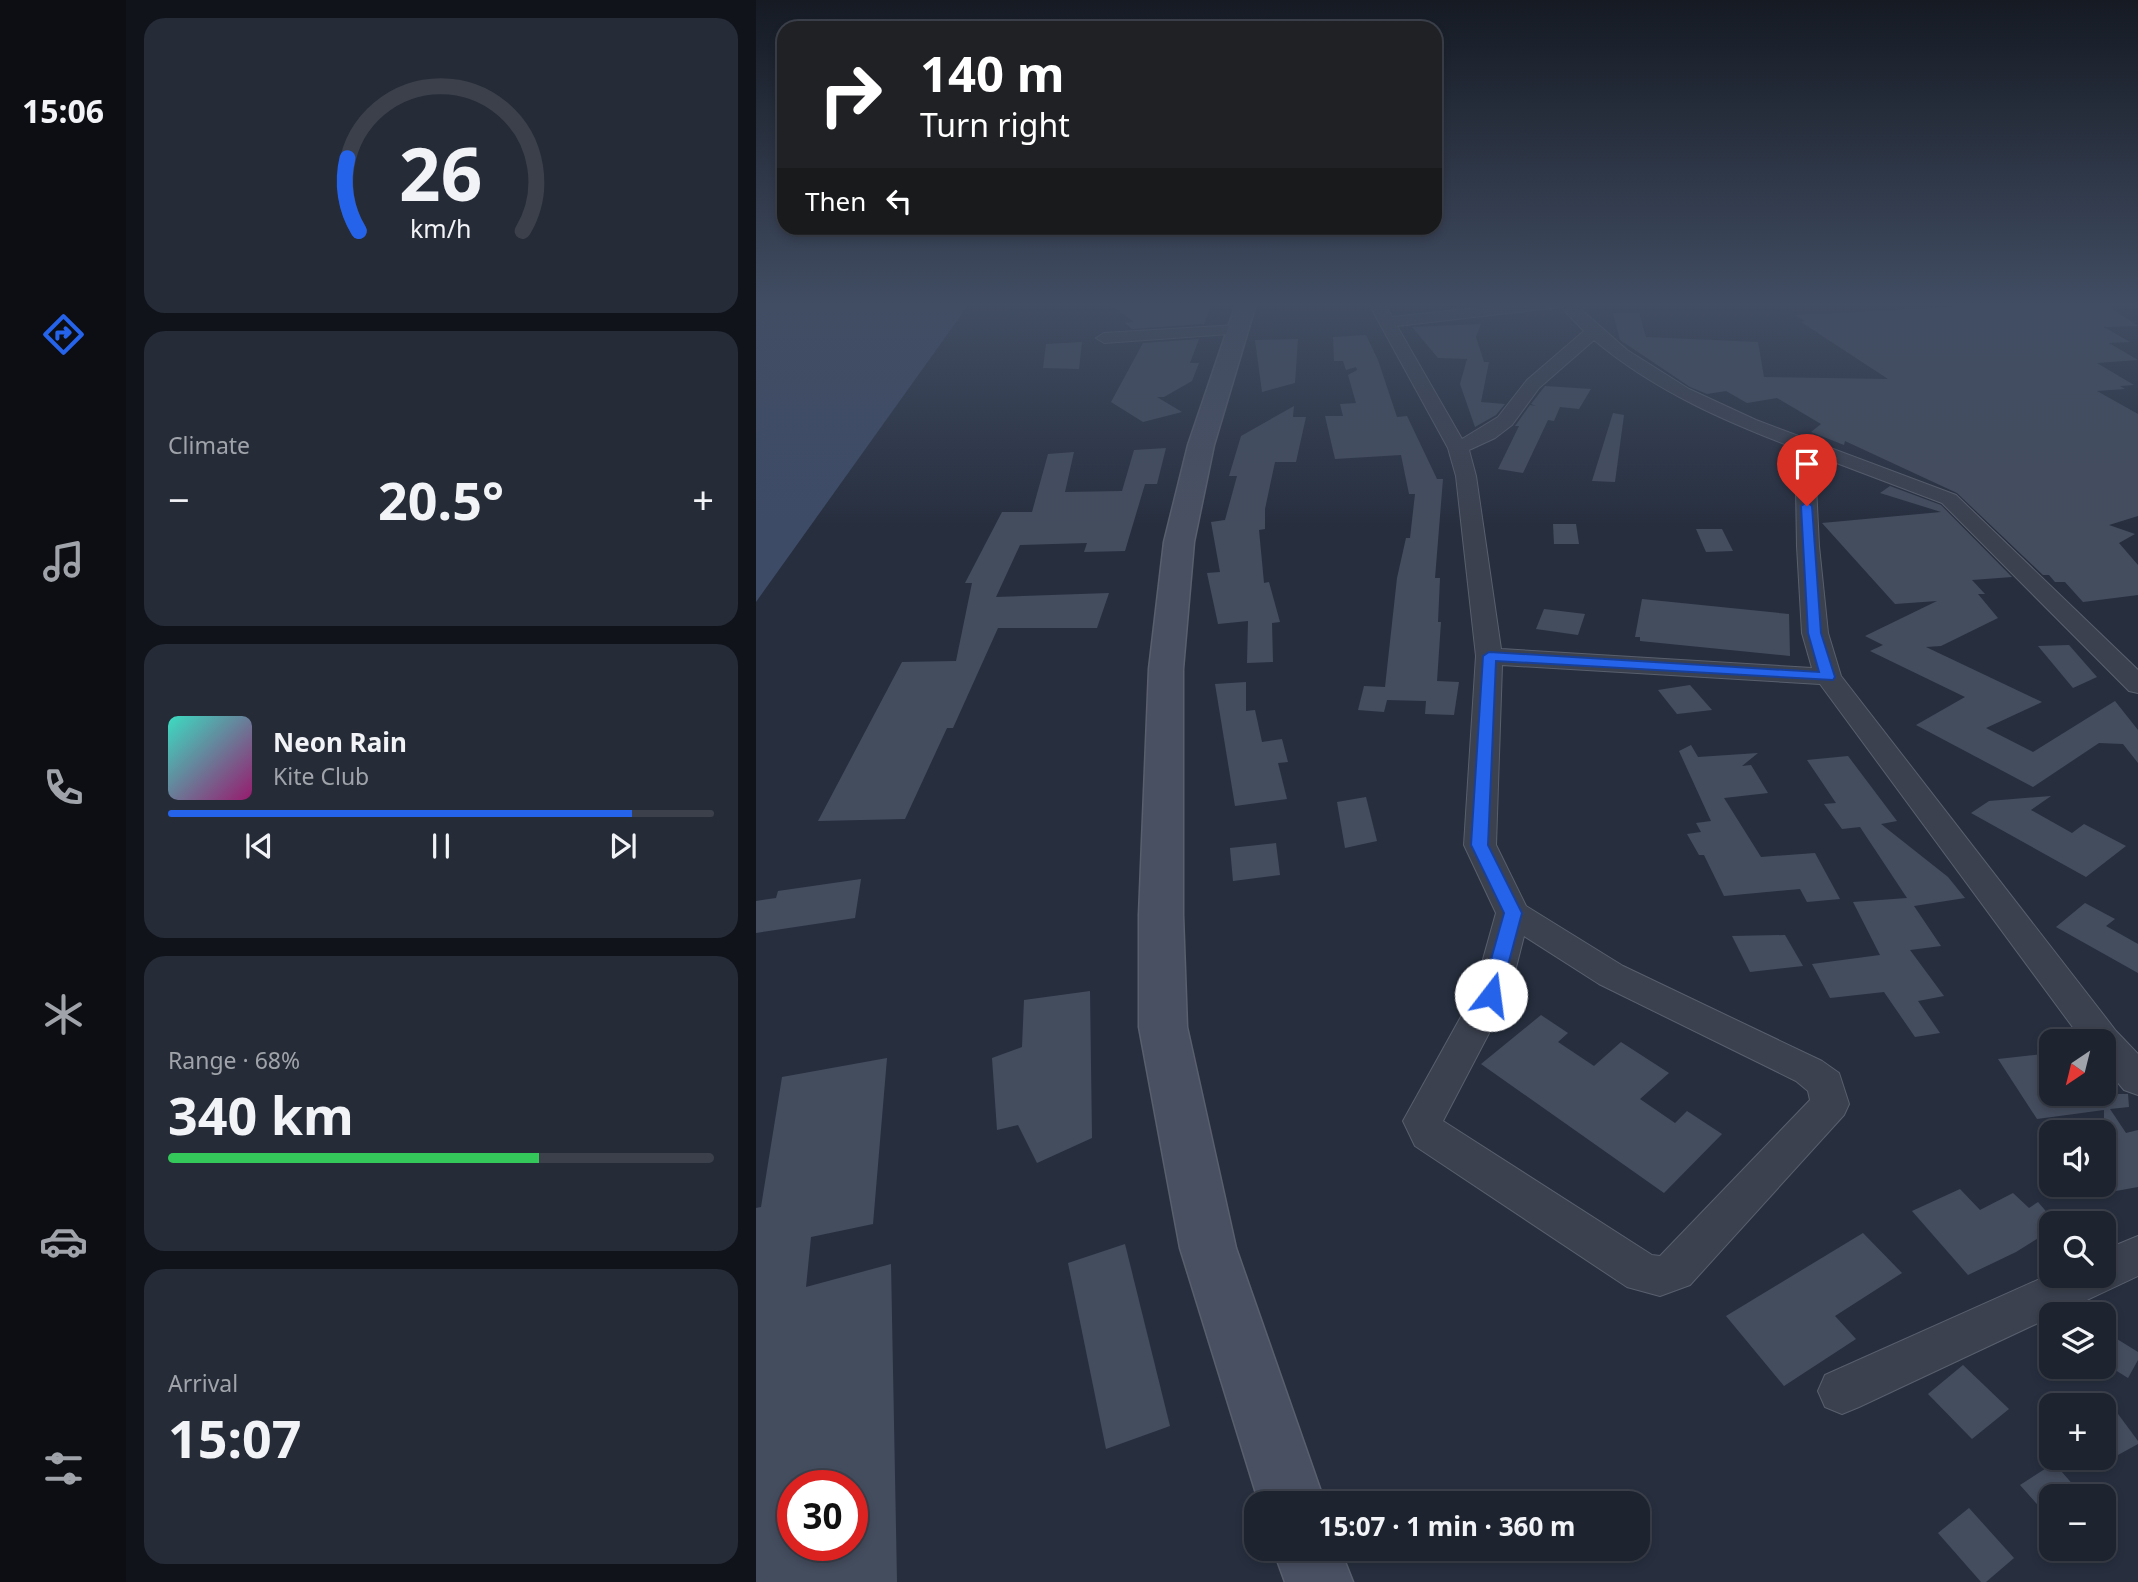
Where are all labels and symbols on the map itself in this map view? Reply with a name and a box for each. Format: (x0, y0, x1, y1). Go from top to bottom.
pin (1777, 434, 1837, 506)
position arrow (1454, 958, 1528, 1032)
north arrow (2039, 1029, 2116, 1106)
speed limit sign: 30 (777, 1470, 868, 1561)

